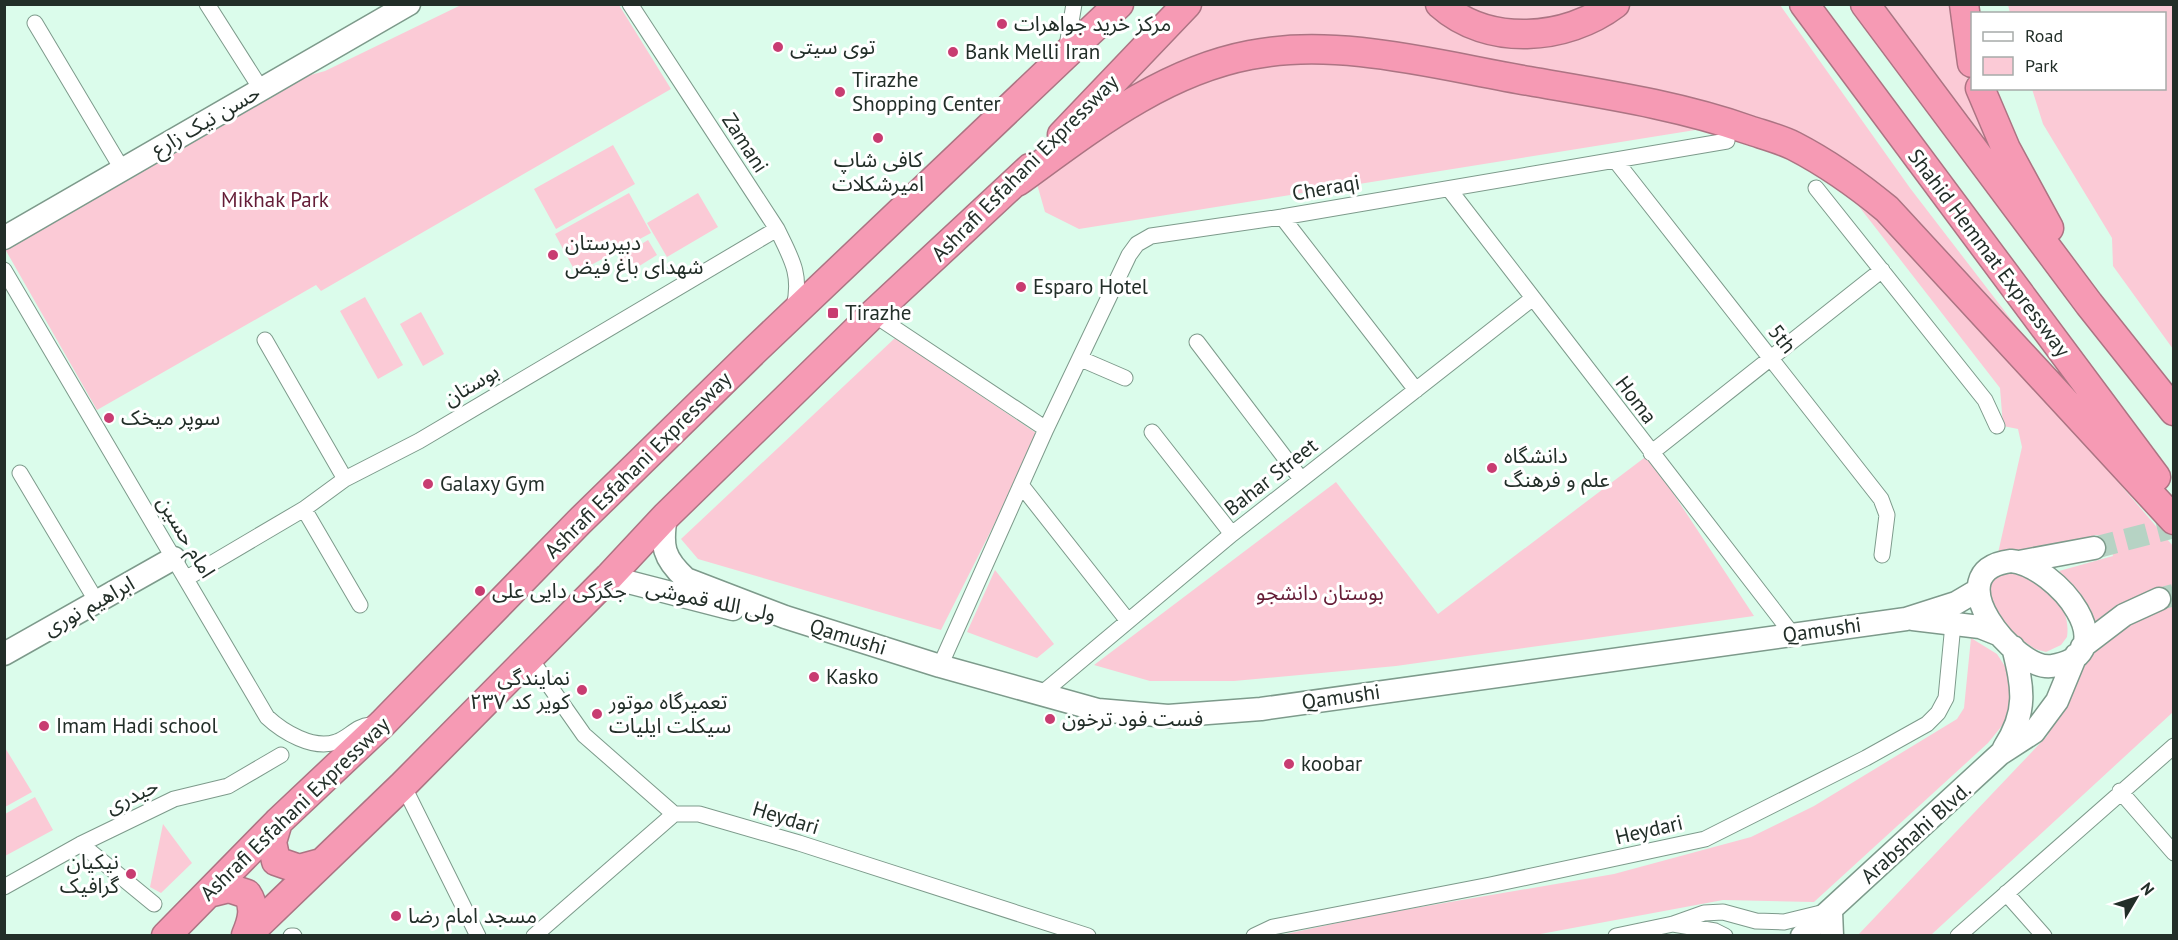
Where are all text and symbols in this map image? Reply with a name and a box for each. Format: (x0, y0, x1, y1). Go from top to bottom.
place label: مرکز خرید جواهرات (1014, 10, 1171, 37)
legend (1971, 12, 2166, 90)
marker: مرکز خرید جواهرات (995, 17, 1009, 31)
text: Road (2025, 24, 2063, 47)
place label: توی سیتی (790, 33, 875, 60)
place label: Bank Melli Iran (965, 38, 1100, 65)
marker: توی سیتی (771, 40, 785, 54)
marker: Bank Melli Iran (946, 45, 960, 59)
text: Park (2025, 54, 2058, 77)
place label: Tirazhe Shopping Center (852, 66, 1001, 117)
street label: Ashrafi Esfahani Expressway (925, 68, 1124, 267)
street label: حسن نیک زارع (146, 79, 266, 164)
marker: Tirazhe Shopping Center (833, 85, 847, 99)
street label: Zamani (716, 108, 775, 178)
marker: کافی شاپ امیرشکلات (871, 131, 885, 145)
street label: Shahid Hemmat Expressway (1902, 143, 2077, 362)
place label: کافی شاپ امیرشکلات (832, 146, 924, 197)
street label: Cheraqi (1290, 168, 1362, 207)
park label: Mikhak Park (221, 186, 329, 213)
place label: دبیرستان شهدای باغ فیض (565, 229, 703, 282)
marker: دبیرستان شهدای باغ فیض (546, 248, 560, 262)
place label: Esparo Hotel (1033, 273, 1148, 300)
marker: Esparo Hotel (1014, 280, 1028, 294)
place label: Tirazhe (845, 299, 911, 326)
marker: Tirazhe (826, 306, 840, 320)
street label: 5th (1763, 319, 1802, 359)
street label: بوستان (438, 357, 504, 412)
street label: Ashrafi Esfahani Expressway (538, 365, 737, 564)
street label: Homa (1610, 370, 1663, 429)
place label: سوپر میخک (121, 404, 220, 431)
marker: سوپر میخک (102, 411, 116, 425)
street label: Bahar Street (1219, 432, 1323, 521)
place label: دانشگاه علم و فرهنگ (1504, 442, 1610, 495)
marker: دانشگاه علم و فرهنگ (1485, 461, 1499, 475)
place label: Galaxy Gym (440, 470, 545, 497)
marker: Galaxy Gym (421, 477, 435, 491)
street label: امام حسین (149, 491, 222, 584)
street label: ابراهیم نوری (38, 570, 140, 643)
street label: ولی الله قموشی (644, 574, 778, 627)
place label: جگرکی دایی علی (492, 577, 627, 604)
park label: بوستان دانشجو (1256, 579, 1384, 606)
marker: جگرکی دایی علی (473, 584, 487, 598)
street label: Qamushi (1781, 611, 1863, 648)
street label: Qamushi (806, 612, 890, 661)
place label: Kasko (826, 663, 879, 690)
place label: نمایندگی کویر کد ۲۳۷ (470, 664, 570, 715)
marker: Kasko (807, 670, 821, 684)
street label: Qamushi (1300, 678, 1382, 715)
marker: نمایندگی کویر کد ۲۳۷ (575, 683, 589, 697)
place label: تعمیرگاه موتور سیکلت ایلیات (608, 688, 731, 739)
place label: فست فود ترخون (1062, 705, 1203, 732)
marker: تعمیرگاه موتور سیکلت ایلیات (590, 707, 604, 721)
street label: Ashrafi Esfahani Expressway (194, 711, 395, 906)
place label: Imam Hadi school (56, 712, 218, 739)
marker: فست فود ترخون (1043, 712, 1057, 726)
marker: Imam Hadi school (37, 719, 51, 733)
place label: koobar (1301, 750, 1362, 777)
marker: koobar (1282, 757, 1296, 771)
street label: حیدری (101, 772, 162, 819)
street label: Arabshahi Blvd. (1855, 776, 1976, 889)
street label: Heydari (749, 795, 823, 840)
street label: Heydari (1612, 809, 1685, 850)
place label: نیکیان گرافیک (60, 848, 119, 899)
marker: نیکیان گرافیک (124, 867, 138, 881)
north arrow (2106, 868, 2166, 928)
text: N (2137, 878, 2159, 899)
place label: مسجد امام رضا (408, 902, 537, 932)
marker: مسجد امام رضا (389, 909, 403, 923)

